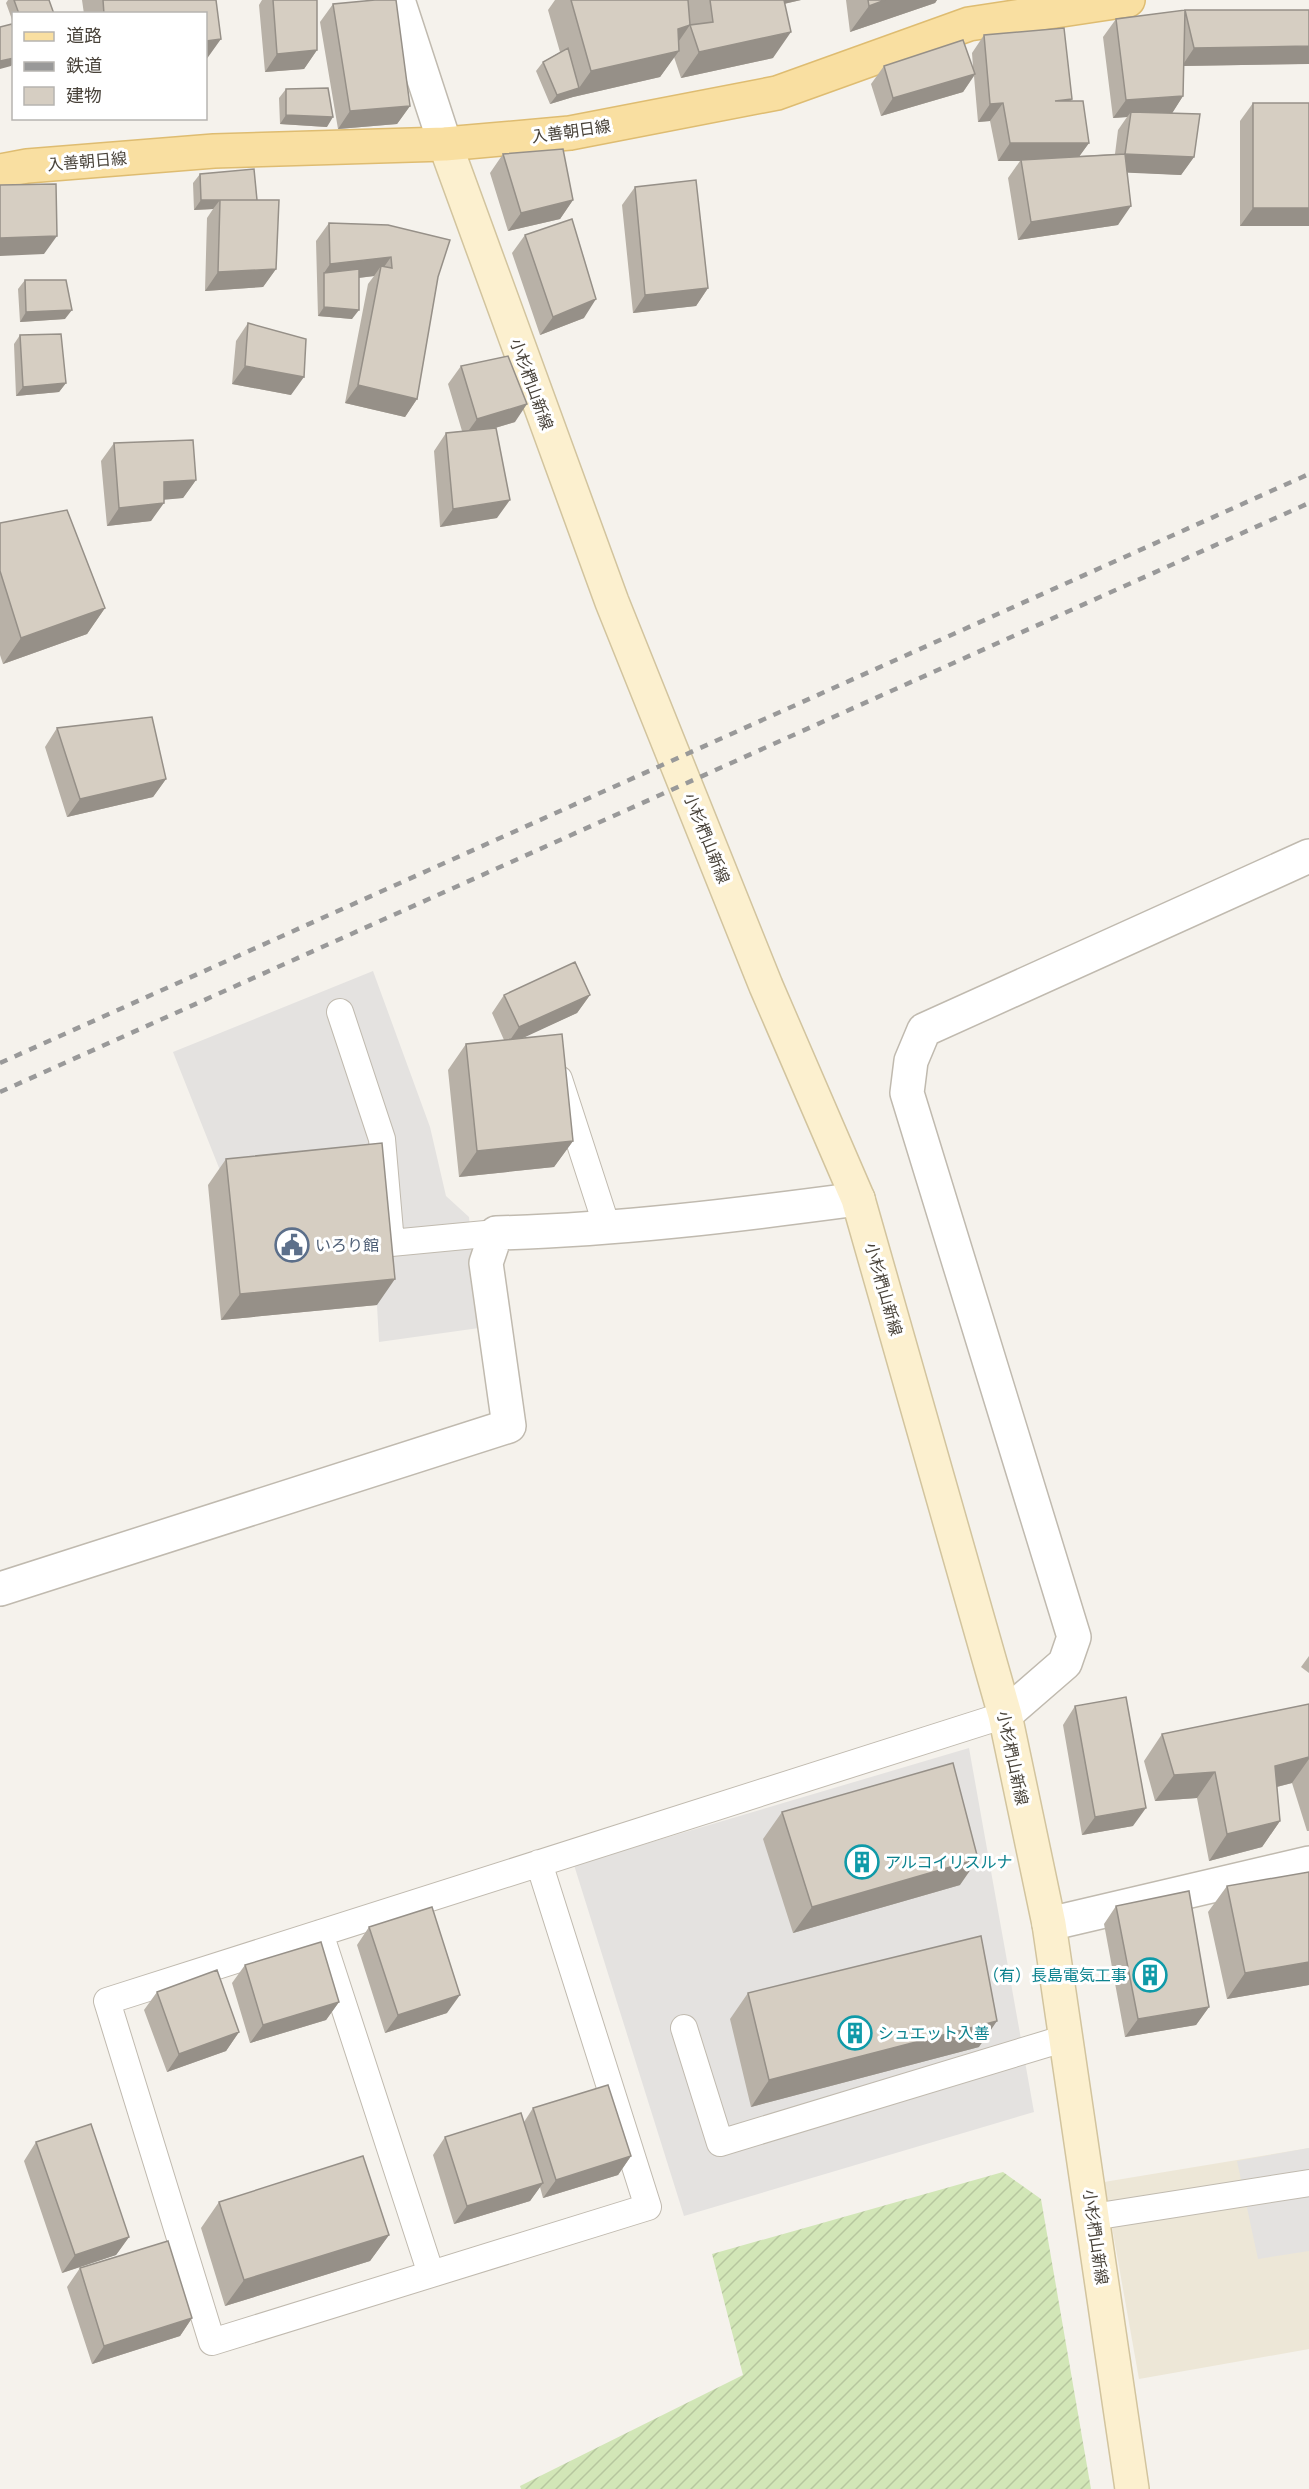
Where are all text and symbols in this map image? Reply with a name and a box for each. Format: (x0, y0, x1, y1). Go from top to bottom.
legend (12, 12, 207, 120)
text: 道路 (66, 25, 102, 47)
text: 鉄道 (66, 55, 102, 77)
text: 建物 (66, 85, 102, 107)
street label: 入善朝日線 (530, 117, 612, 146)
street label: 入善朝日線 (46, 149, 128, 174)
street label: 小杉椚山新線 (506, 336, 557, 433)
street label: 小杉椚山新線 (680, 790, 733, 886)
public building icon: いろり館 (274, 1227, 310, 1263)
place label: いろり館 (315, 1236, 379, 1255)
street label: 小杉椚山新線 (861, 1240, 906, 1338)
street label: 小杉椚山新線 (993, 1709, 1032, 1807)
building icon: アルコイリスルナ (844, 1844, 880, 1880)
place label: アルコイリスルナ (885, 1853, 1013, 1872)
building icon: （有）長島電気工事 (1132, 1957, 1168, 1993)
place label: （有）長島電気工事 (983, 1966, 1127, 1985)
building icon: シュエット入善 (837, 2015, 873, 2051)
place label: シュエット入善 (878, 2024, 990, 2043)
street label: 小杉椚山新線 (1079, 2188, 1112, 2286)

